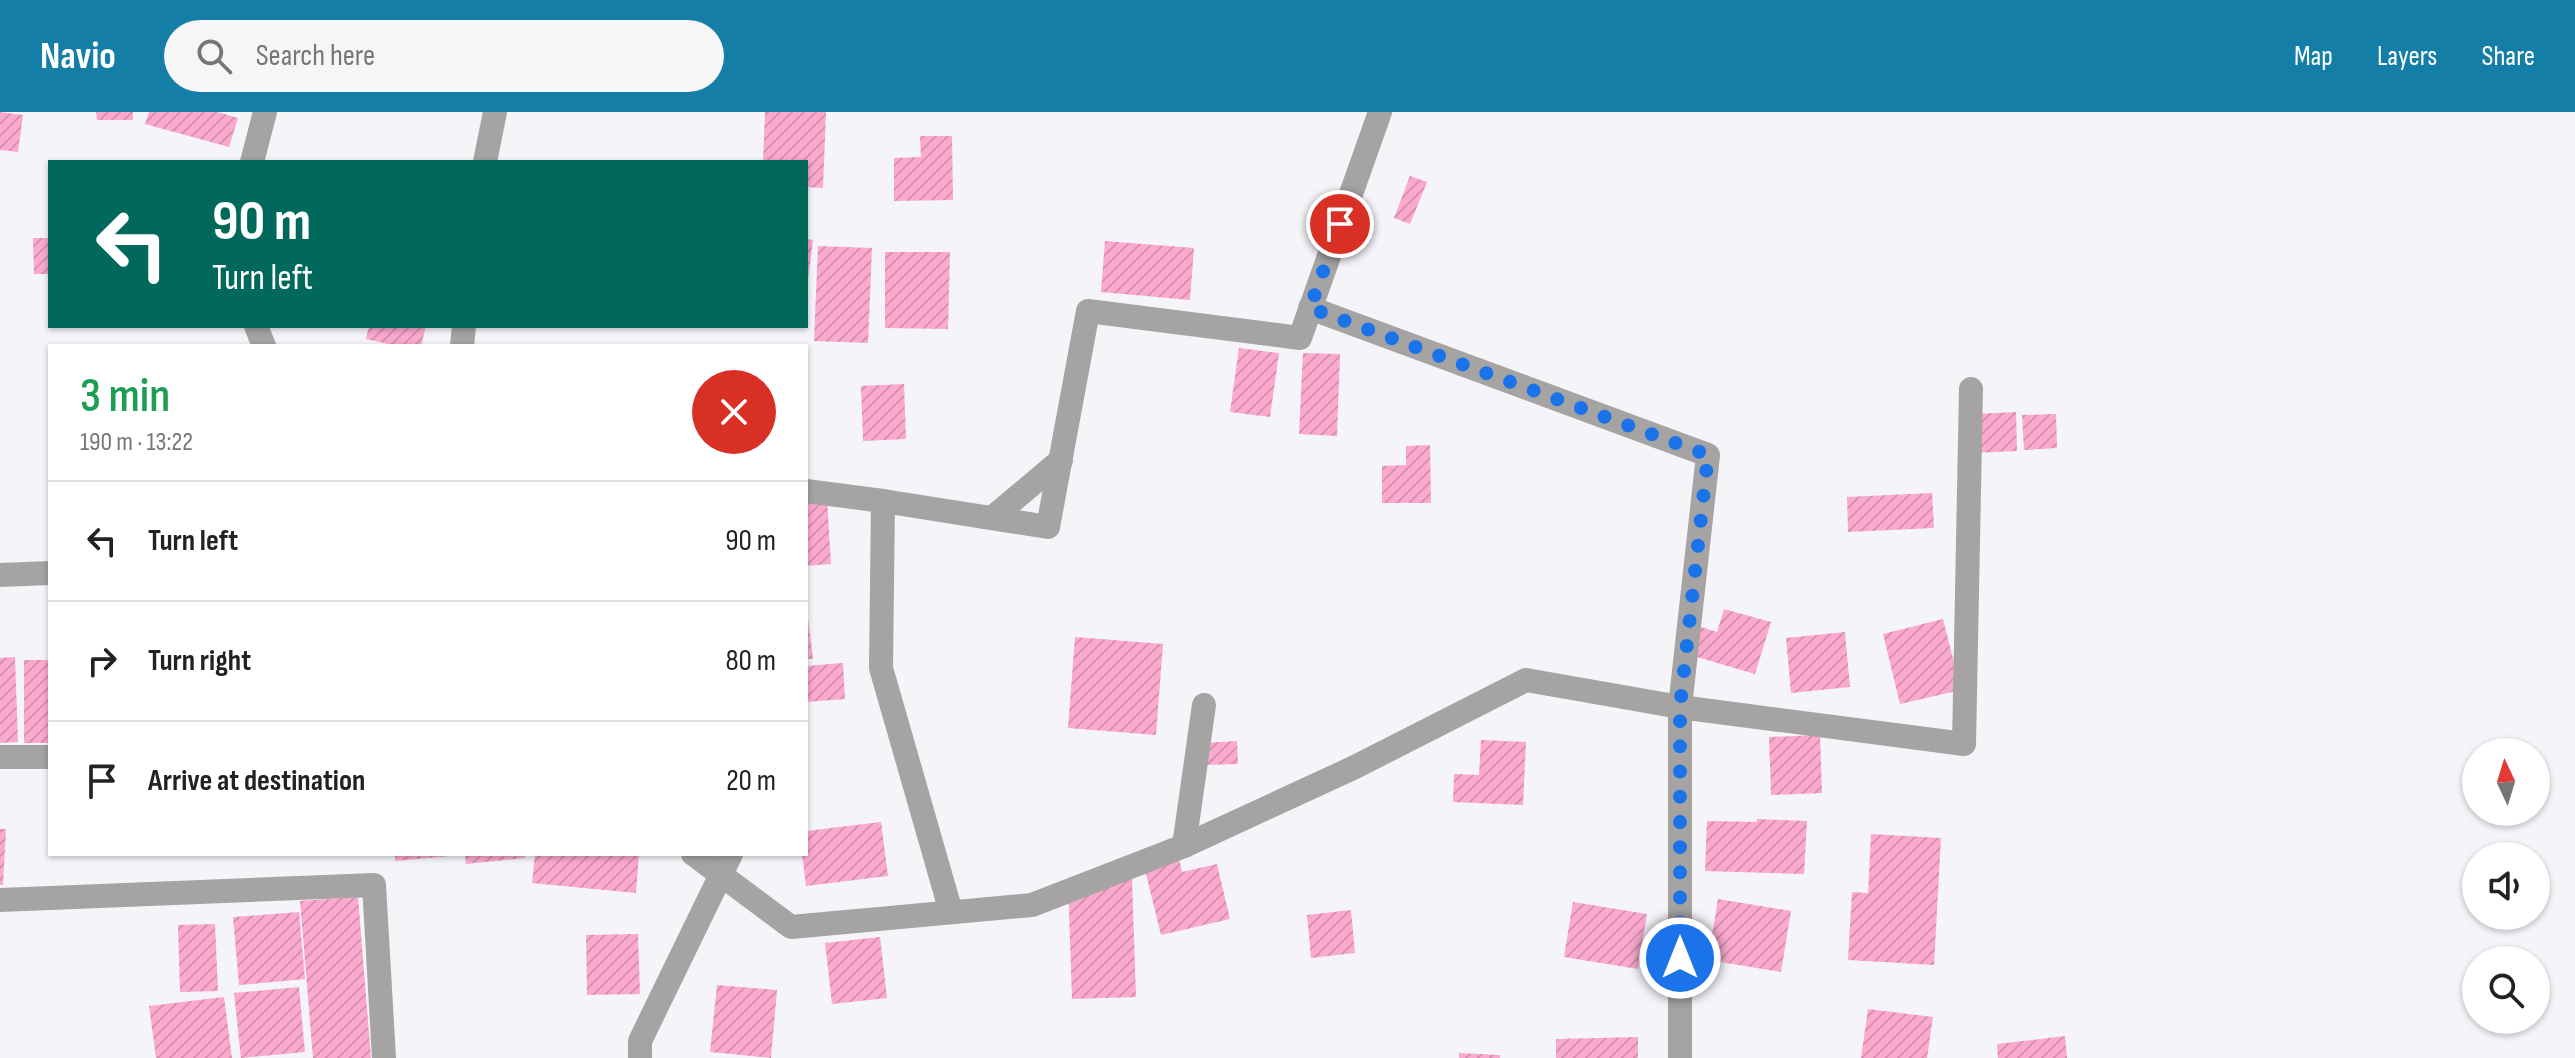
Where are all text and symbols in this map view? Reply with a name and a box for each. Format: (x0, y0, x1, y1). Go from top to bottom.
search box (164, 20, 724, 92)
text: Navio (40, 34, 116, 79)
icon: search (192, 34, 236, 78)
text: Search here (256, 38, 375, 74)
text: Map (2294, 40, 2333, 73)
text: Layers (2377, 40, 2437, 73)
text: Share (2481, 40, 2535, 73)
text: 90 m (212, 189, 311, 256)
pin (1306, 190, 1374, 258)
icon: left (80, 192, 184, 296)
icon: arrive (1318, 202, 1362, 246)
text: Turn left (212, 257, 313, 300)
text: 3 min (80, 368, 170, 425)
button: close (692, 370, 776, 454)
text: 190 m · 13:22 (80, 427, 193, 458)
icon: left (80, 519, 124, 563)
text: Turn left (148, 523, 238, 559)
text: 90 m (725, 523, 776, 559)
icon: right (80, 639, 124, 683)
text: Turn right (148, 643, 251, 679)
text: 80 m (725, 643, 776, 679)
north arrow (2462, 738, 2550, 826)
map controls (2462, 738, 2550, 1034)
icon: arrive (80, 759, 124, 803)
text: Arrive at destination (148, 763, 365, 799)
text: 20 m (726, 763, 776, 799)
button: sound (2462, 842, 2550, 930)
position arrow (1638, 916, 1722, 1000)
button: search (2462, 946, 2550, 1034)

